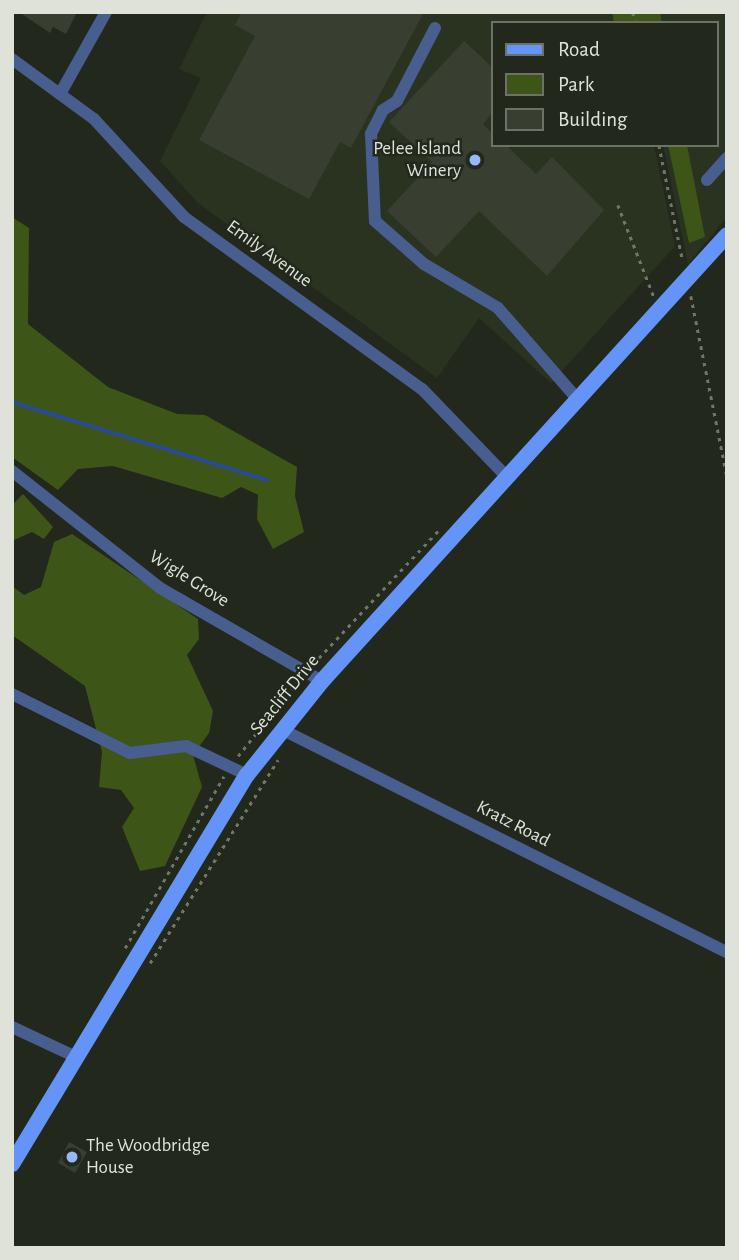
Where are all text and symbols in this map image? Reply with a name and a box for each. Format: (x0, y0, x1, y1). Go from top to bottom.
legend (490, 21, 718, 147)
text: Road (558, 39, 600, 60)
text: Park (558, 74, 594, 95)
text: Building (558, 109, 627, 130)
place label: Pelee Island Winery (373, 138, 461, 182)
marker: Pelee Island Winery (467, 152, 483, 168)
street label: Emily Avenue (222, 215, 316, 293)
street label: Wigle Grove (145, 545, 233, 613)
street label: Seacliff Drive (246, 650, 324, 740)
street label: Kratz Road (472, 796, 554, 852)
place label: The Woodbridge House (86, 1135, 210, 1179)
marker: The Woodbridge House (64, 1149, 80, 1165)

